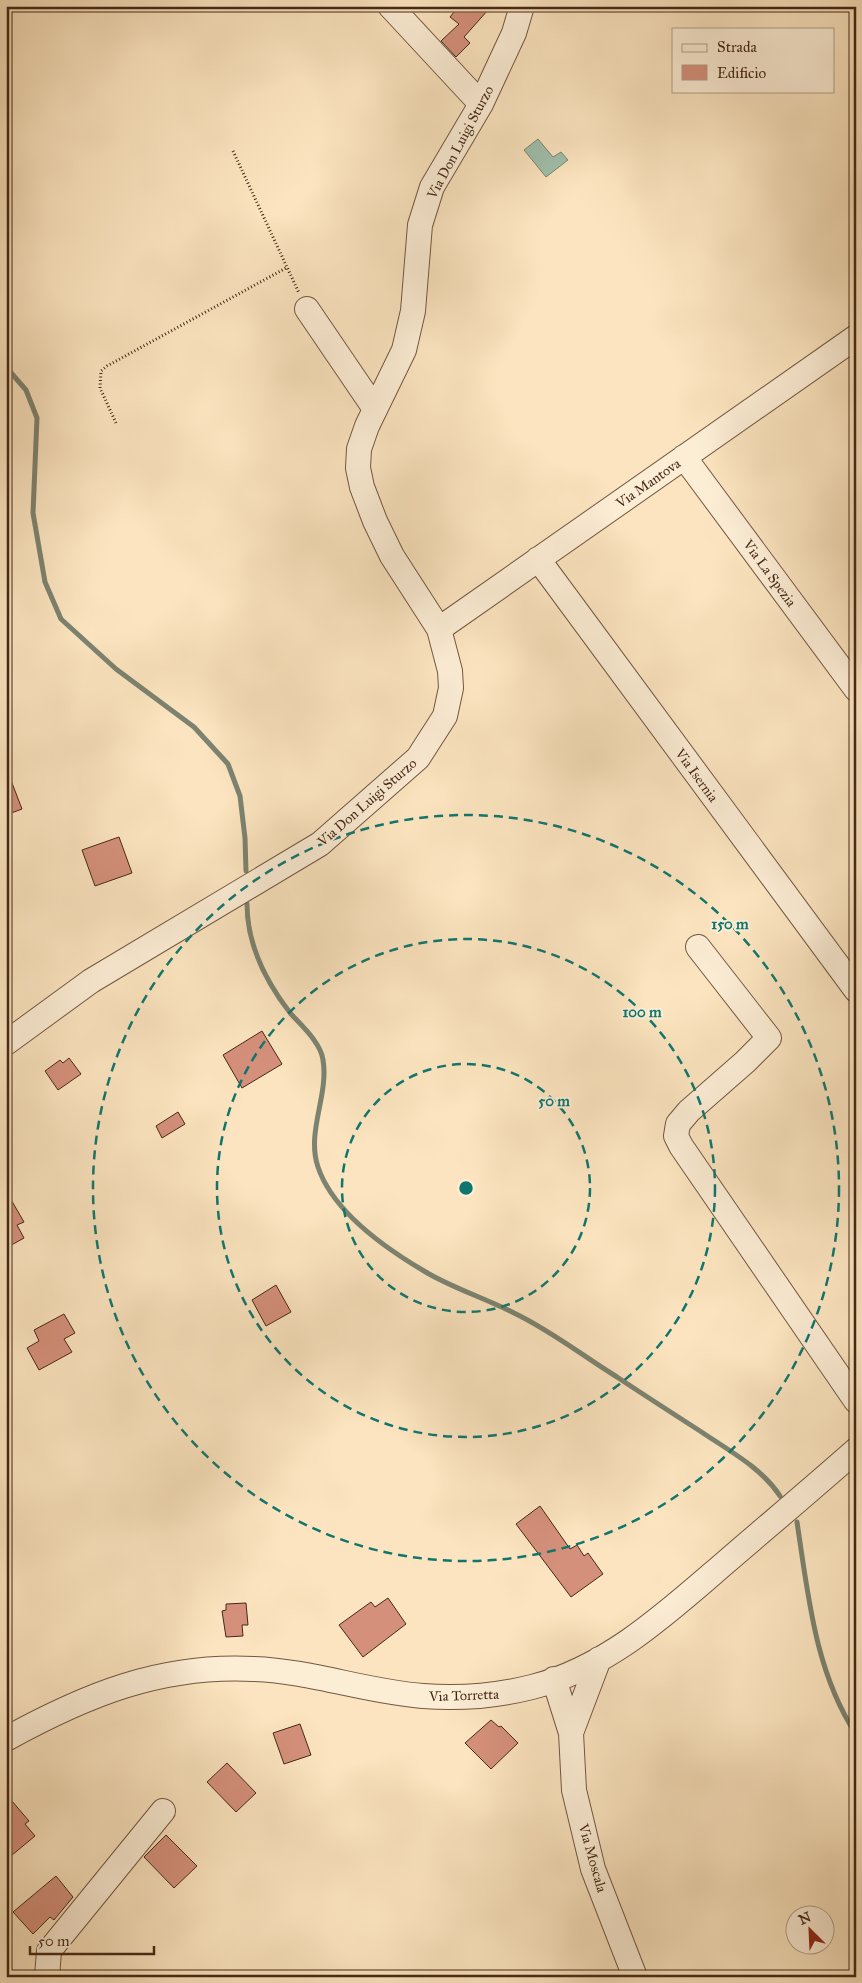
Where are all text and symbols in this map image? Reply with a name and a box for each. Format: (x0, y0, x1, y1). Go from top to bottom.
legend (672, 28, 834, 92)
text: Strada (717, 38, 757, 56)
text: Edificio (717, 64, 766, 82)
street label: Via Don Luigi Sturzo (423, 83, 497, 203)
street label: Via Mantova (612, 455, 684, 512)
street label: Via La Spezia (739, 536, 800, 610)
street label: Via Isernia (671, 744, 722, 805)
street label: Via Don Luigi Sturzo (314, 755, 420, 851)
text: 150 m (711, 915, 749, 933)
text: 100 m (622, 1003, 662, 1021)
text: 50 m (538, 1092, 570, 1110)
centre of rings (457, 1179, 475, 1197)
street label: Via Torretta (428, 1686, 499, 1705)
street label: Via Moscala (574, 1821, 610, 1894)
north arrow (784, 1906, 834, 1956)
text: N (796, 1908, 814, 1929)
scale bar (30, 1923, 154, 1955)
text: 50 m (38, 1932, 70, 1950)

